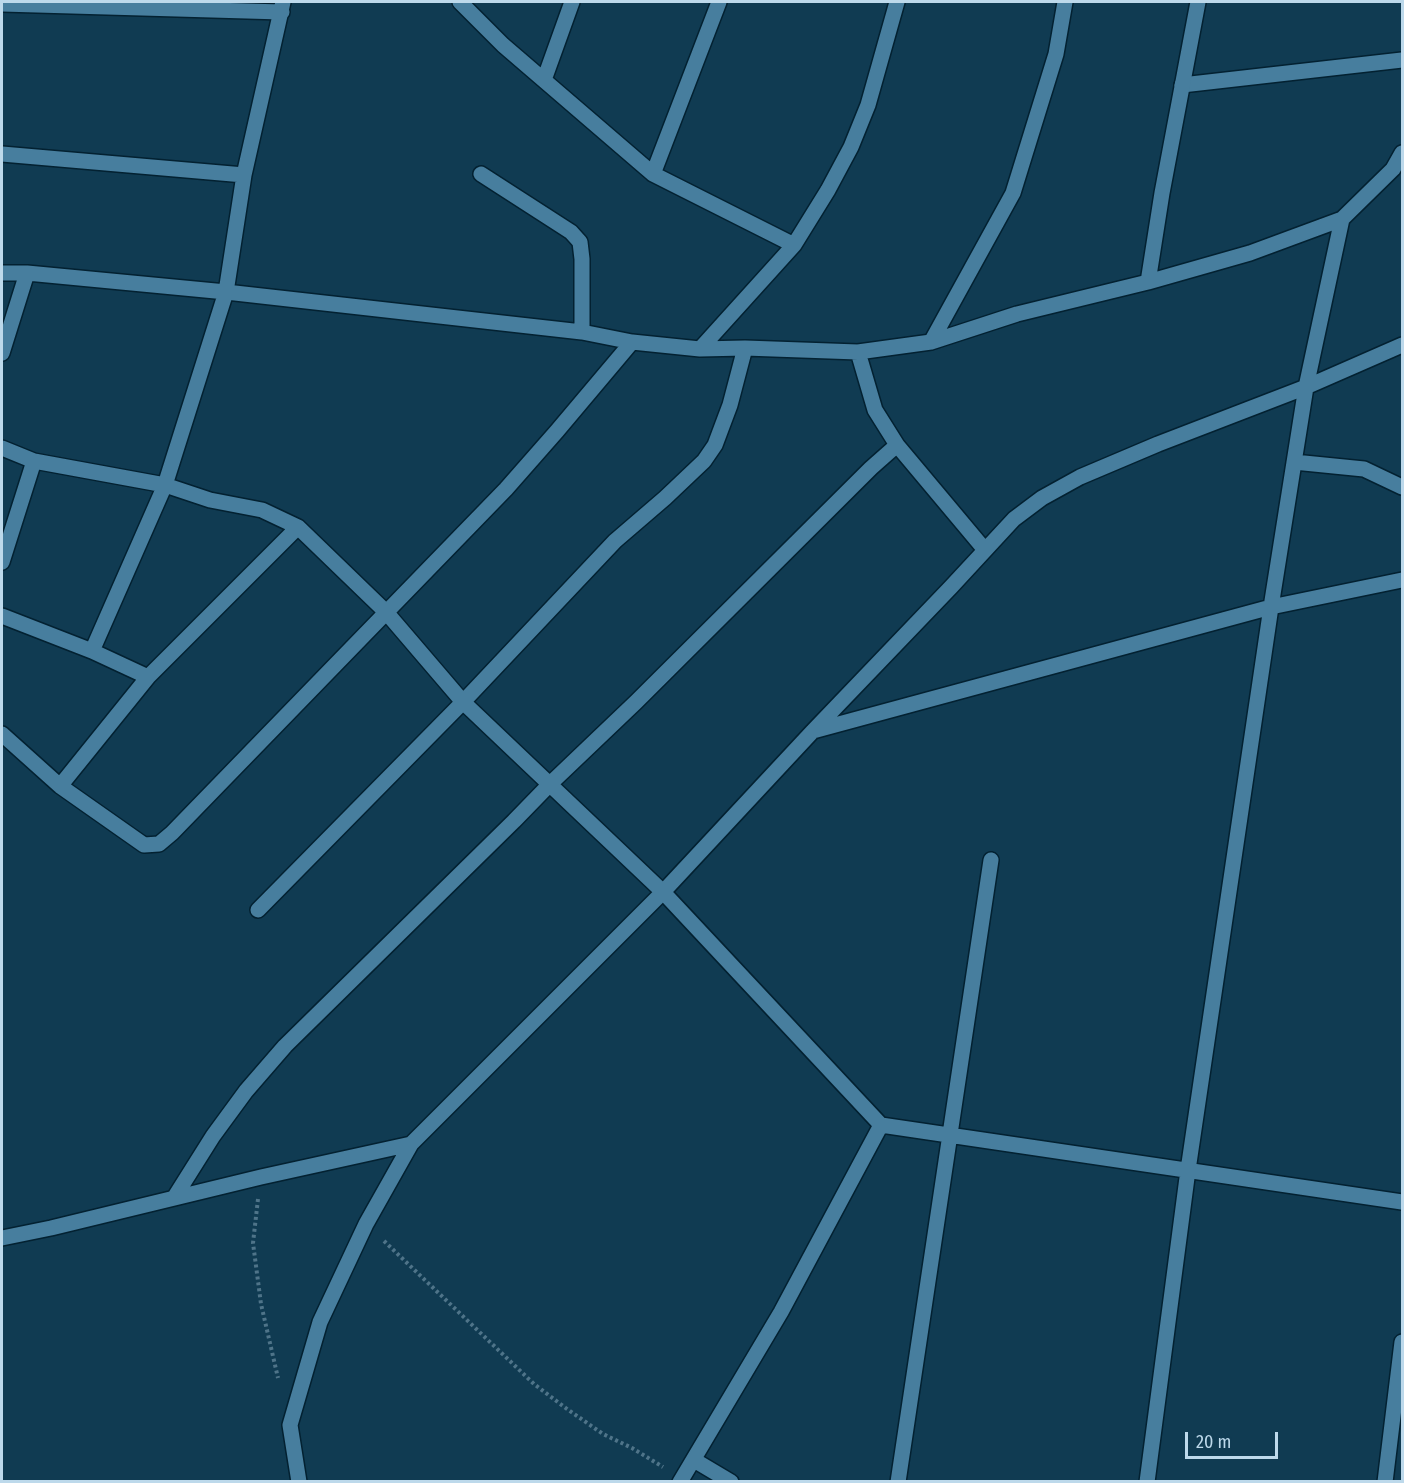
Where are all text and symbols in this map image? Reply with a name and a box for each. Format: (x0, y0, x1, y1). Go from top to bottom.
scale bar (1188, 1420, 1281, 1458)
text: 20 m (1196, 1431, 1231, 1453)

